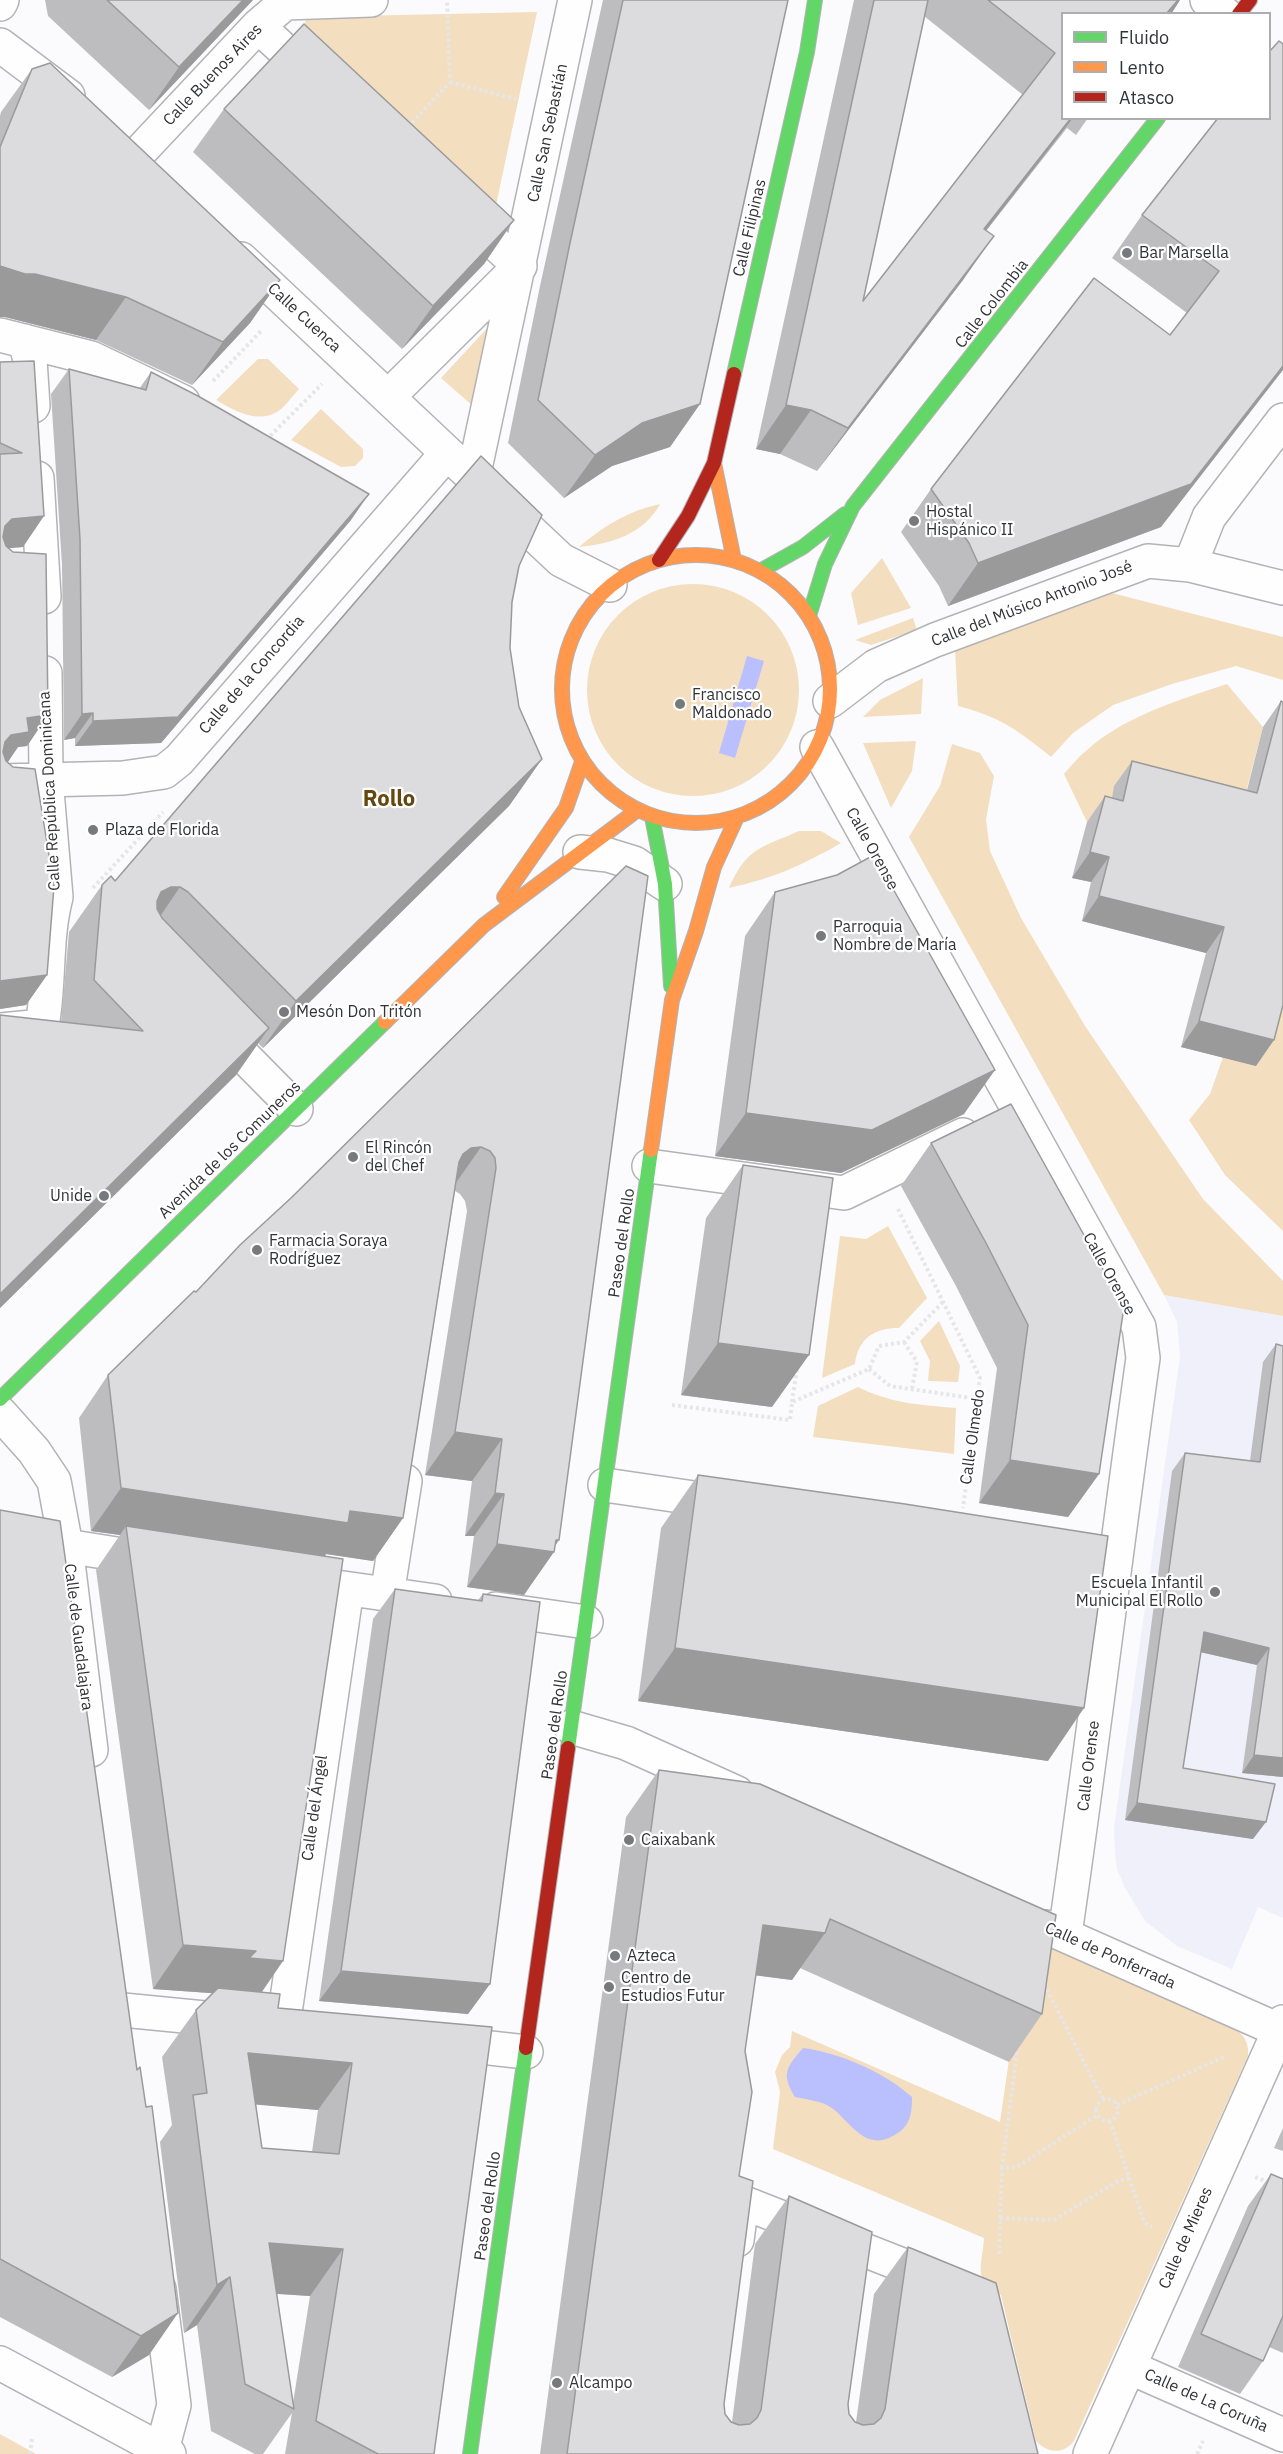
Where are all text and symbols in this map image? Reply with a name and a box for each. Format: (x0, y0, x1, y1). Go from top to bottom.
legend (1061, 12, 1271, 120)
street label: Calle Buenos Aires (159, 20, 267, 130)
text: Fluido (1119, 26, 1169, 49)
text: Lento (1119, 56, 1164, 79)
street label: Calle San Sebastián (524, 62, 572, 204)
text: Atasco (1119, 86, 1174, 109)
street label: Calle Filipinas (729, 177, 771, 279)
place label: Bar Marsella (1139, 243, 1229, 263)
marker: Bar Marsella (1120, 246, 1134, 260)
street label: Calle Colombia (951, 256, 1033, 352)
street label: Calle Cuenca (263, 279, 345, 357)
place label: Hostal Hispánico II (926, 502, 1014, 540)
marker: Hostal Hispánico II (907, 514, 921, 528)
street label: Calle del Músico Antonio José (929, 557, 1135, 651)
street label: Calle de la Concordia (195, 612, 309, 738)
place label: Francisco Maldonado (692, 685, 772, 723)
street label: Calle República Dominicana (35, 691, 65, 891)
marker: Francisco Maldonado (673, 697, 687, 711)
district label: Rollo (363, 787, 415, 813)
street label: Calle Orense (841, 804, 903, 894)
place label: Plaza de Florida (105, 820, 219, 840)
marker: Plaza de Florida (86, 823, 100, 837)
place label: Parroquia Nombre de María (833, 917, 957, 955)
marker: Parroquia Nombre de María (814, 929, 828, 943)
place label: Mesón Don Tritón (296, 1002, 422, 1022)
marker: Mesón Don Tritón (277, 1005, 291, 1019)
street label: Avenida de los Comuneros (155, 1077, 305, 1223)
place label: El Rincón del Chef (365, 1138, 432, 1176)
marker: El Rincón del Chef (346, 1150, 360, 1164)
place label: Unide (50, 1186, 92, 1206)
street label: Paseo del Rollo (605, 1187, 639, 1299)
marker: Unide (97, 1189, 111, 1203)
street label: Calle Orense (1078, 1229, 1140, 1319)
place label: Farmacia Soraya Rodríguez (269, 1231, 387, 1269)
marker: Farmacia Soraya Rodríguez (250, 1243, 264, 1257)
street label: Calle Olmedo (957, 1388, 989, 1486)
street label: Calle de Guadalajara (59, 1562, 97, 1712)
place label: Escuela Infantil Municipal El Rollo (1076, 1573, 1203, 1611)
marker: Escuela Infantil Municipal El Rollo (1208, 1585, 1222, 1599)
street label: Paseo del Rollo (538, 1669, 572, 1781)
street label: Calle Orense (1074, 1720, 1104, 1812)
street label: Calle del Ángel (298, 1754, 332, 1862)
place label: Caixabank (641, 1830, 715, 1850)
marker: Caixabank (622, 1833, 636, 1847)
street label: Calle de Ponferrada (1042, 1919, 1178, 1993)
place label: Azteca (627, 1946, 676, 1966)
marker: Azteca (608, 1949, 622, 1963)
place label: Centro de Estudios Futur (621, 1968, 725, 2006)
marker: Centro de Estudios Futur (602, 1980, 616, 1994)
street label: Paseo del Rollo (471, 2150, 505, 2262)
street label: Calle de Mieres (1155, 2184, 1217, 2292)
street label: Calle de La Coruña (1141, 2365, 1271, 2437)
place label: Alcampo (569, 2373, 632, 2393)
marker: Alcampo (550, 2376, 564, 2390)

